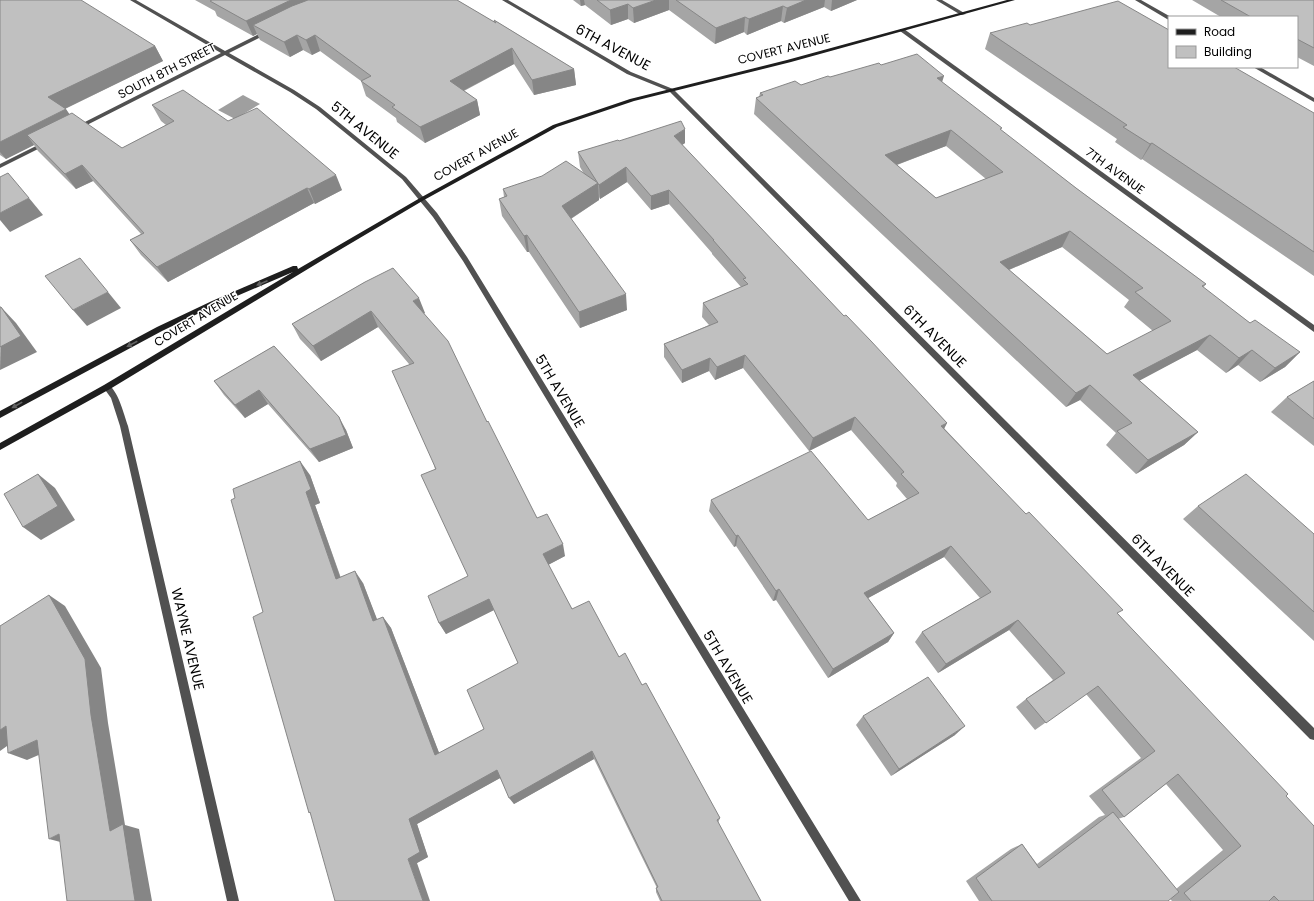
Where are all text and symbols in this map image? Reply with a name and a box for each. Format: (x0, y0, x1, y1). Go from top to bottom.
legend (1168, 16, 1298, 68)
street label: 6TH AVENUE (572, 19, 654, 75)
text: Road (1204, 23, 1235, 40)
street label: COVERT AVENUE (736, 29, 832, 68)
street label: SOUTH 8TH STREET (115, 38, 219, 103)
text: Building (1204, 43, 1252, 60)
street label: 5TH AVENUE (327, 96, 403, 164)
street label: COVERT AVENUE (430, 124, 521, 185)
street label: 7TH AVENUE (1082, 143, 1148, 198)
one-way arrow (256, 279, 268, 286)
street label: COVERT AVENUE (151, 287, 241, 350)
street label: 6TH AVENUE (899, 300, 971, 372)
one-way arrow (126, 341, 138, 347)
street label: 5TH AVENUE (530, 351, 590, 431)
one-way arrow (11, 402, 23, 409)
street label: 6TH AVENUE (1127, 529, 1199, 601)
street label: WAYNE AVENUE (166, 586, 210, 692)
street label: 5TH AVENUE (698, 627, 758, 707)

